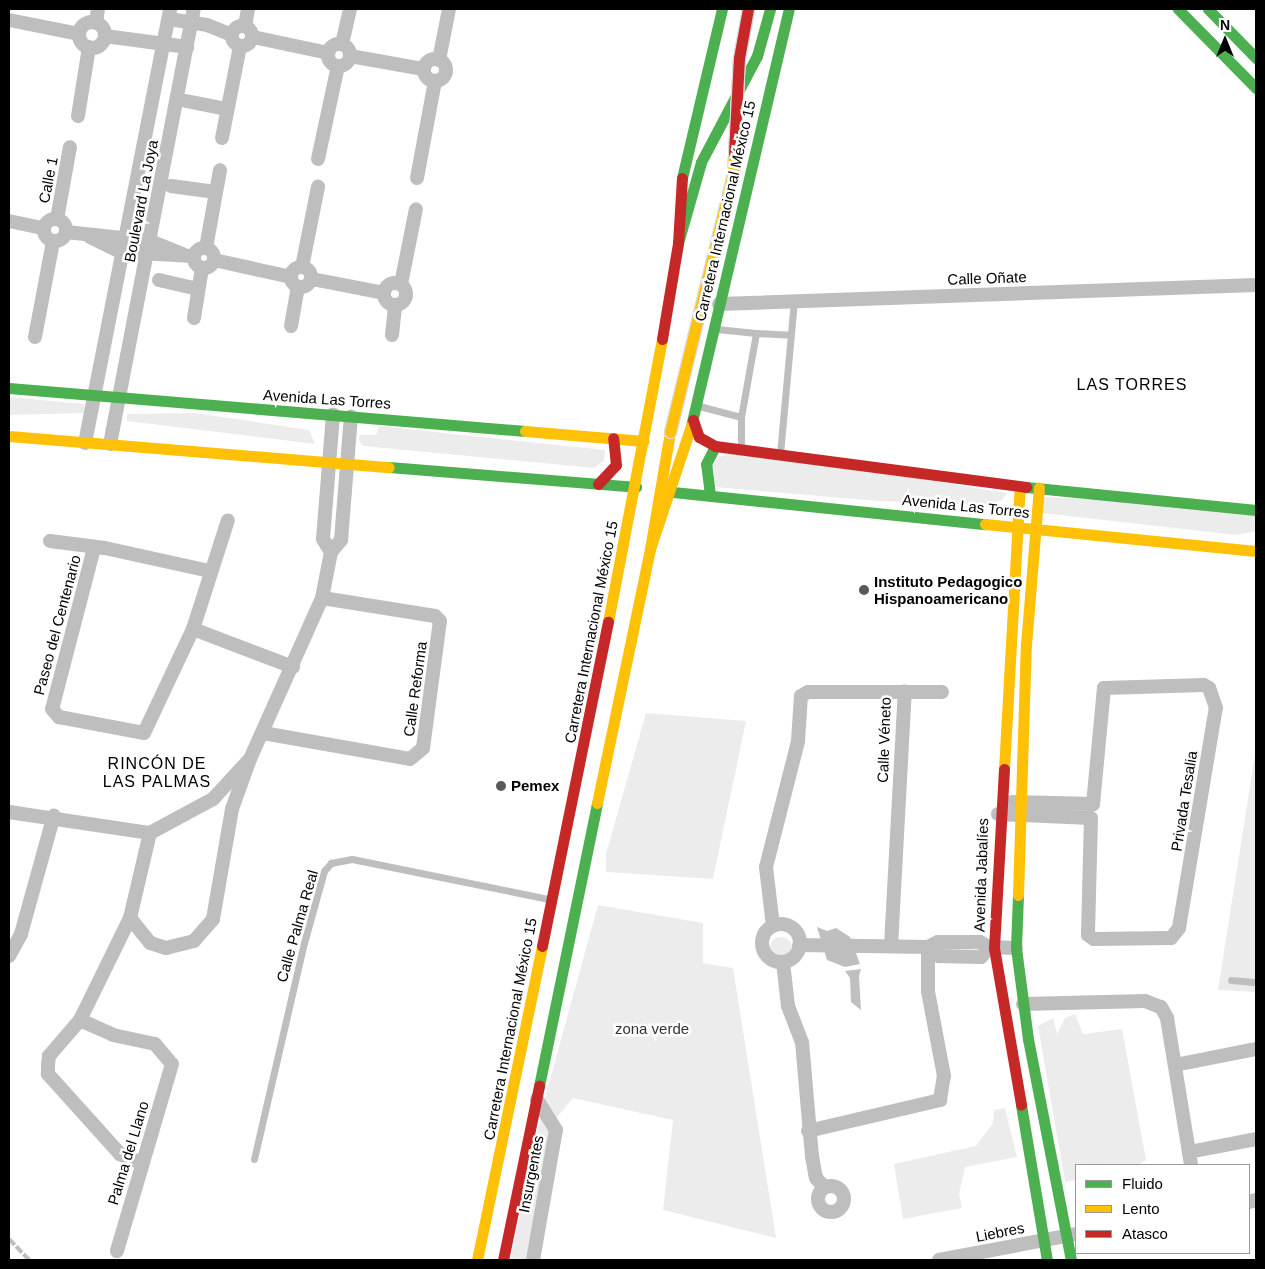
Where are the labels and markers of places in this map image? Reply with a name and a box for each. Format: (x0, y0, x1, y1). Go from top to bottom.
place label: Instituto Pedagogico Hispanoamericano (874, 572, 1022, 607)
marker: Instituto Pedagogico Hispanoamericano (858, 584, 870, 596)
place label: Pemex (511, 777, 559, 795)
marker: Pemex (495, 780, 507, 792)

